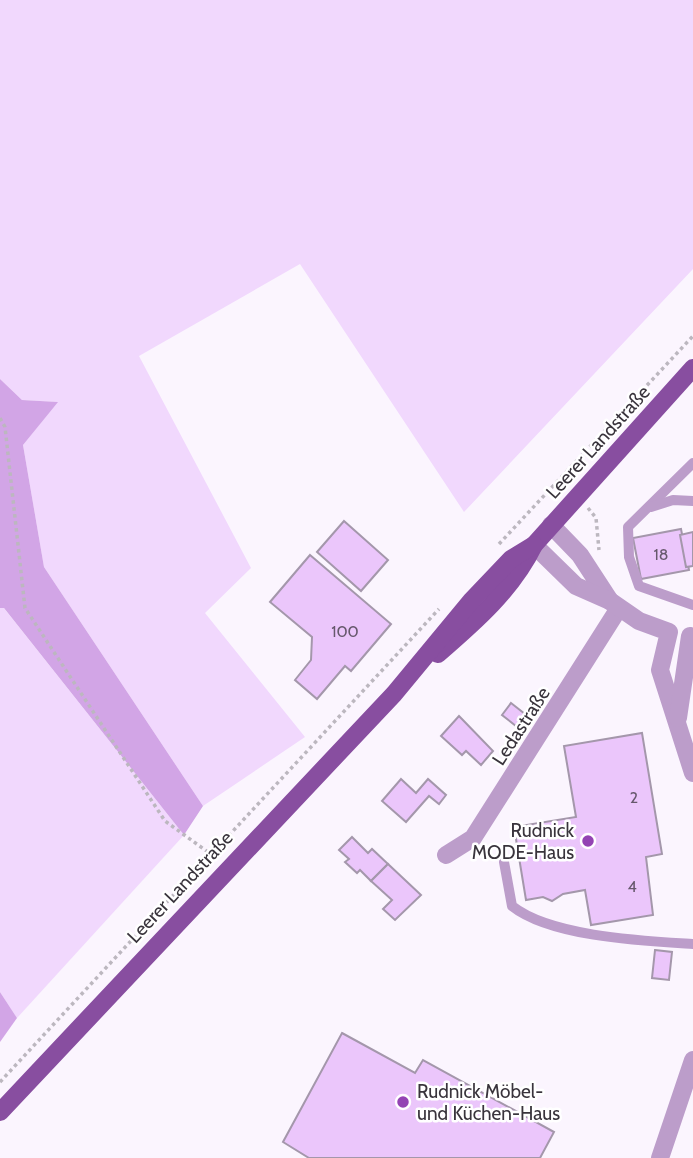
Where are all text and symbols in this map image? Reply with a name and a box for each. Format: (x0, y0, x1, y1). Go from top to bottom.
street label: Leerer Landstraße (541, 381, 655, 503)
house number: 18 (654, 545, 668, 564)
house number: 100 (331, 622, 359, 641)
street label: Ledastraße (487, 682, 555, 769)
house number: 2 (630, 788, 638, 807)
place label: Rudnick MODE-Haus (472, 819, 574, 864)
street label: Leerer Landstraße (122, 826, 238, 948)
marker: Rudnick MODE-Haus (580, 833, 596, 849)
house number: 4 (627, 877, 637, 896)
place label: Rudnick Möbel- und Küchen-Haus (417, 1080, 560, 1125)
marker: Rudnick Möbel- und Küchen-Haus (395, 1094, 411, 1110)

